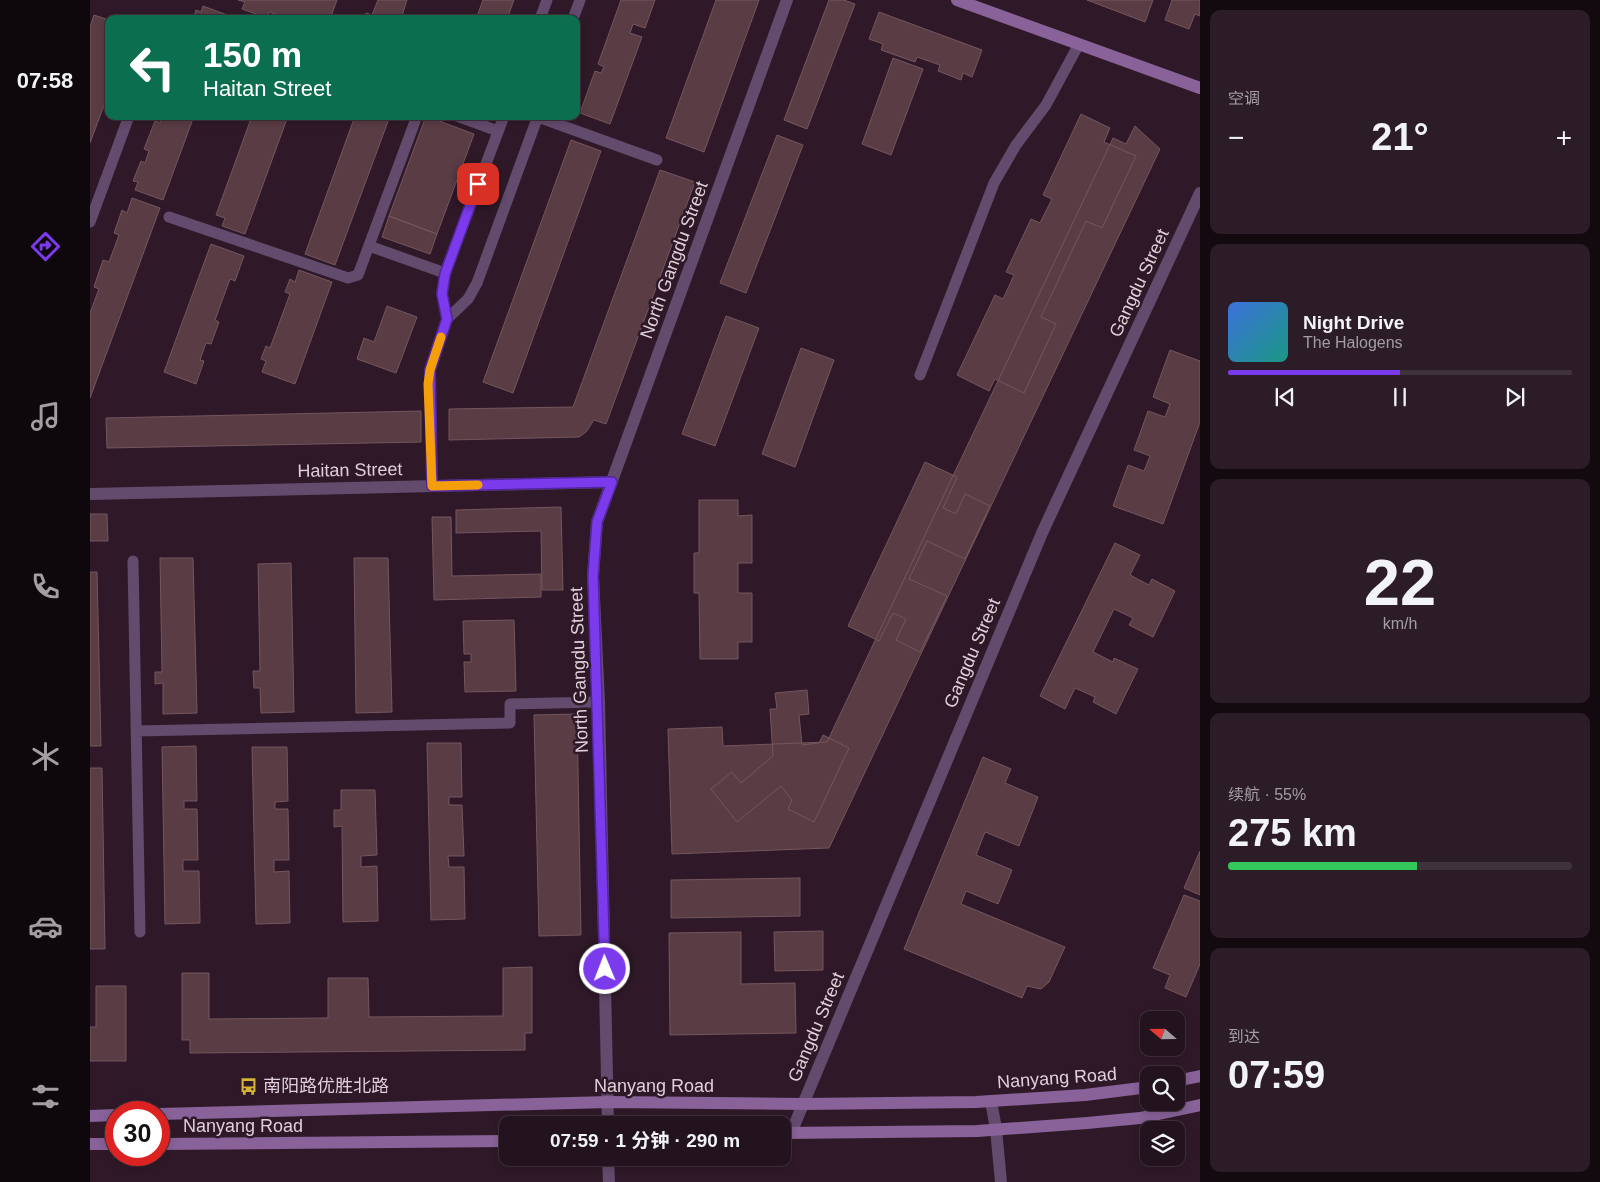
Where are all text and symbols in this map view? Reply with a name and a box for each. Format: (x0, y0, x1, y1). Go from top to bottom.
icon: left (120, 35, 185, 100)
text: 150 m (203, 35, 302, 74)
text: 07:58 (17, 68, 73, 93)
text: Haitan Street (203, 76, 331, 101)
text: 空调 (1228, 90, 1260, 107)
text: 21° (1371, 116, 1429, 158)
text: − (1228, 122, 1244, 153)
text: + (1556, 122, 1572, 153)
pin (457, 163, 499, 205)
icon: arrive (464, 170, 492, 198)
street label: North Gangdu Street (636, 179, 712, 341)
street label: Gangdu Street (1105, 226, 1173, 340)
icon: directions (28, 229, 63, 264)
text: Night Drive (1303, 312, 1404, 333)
text: The Halogens (1303, 334, 1403, 351)
icon: previous (1271, 383, 1299, 411)
icon: pause (1386, 383, 1414, 411)
icon: next (1501, 383, 1529, 411)
icon: music (28, 399, 63, 434)
street label: Haitan Street (297, 459, 403, 481)
text: 22 (1364, 546, 1436, 619)
icon: phone (28, 569, 63, 604)
street label: North Gangdu Street (566, 587, 592, 753)
street label: Gangdu Street (940, 595, 1004, 711)
text: km/h (1383, 615, 1417, 632)
icon: climate (28, 739, 63, 774)
text: 续航 · 55% (1228, 786, 1306, 803)
text: 275 km (1228, 812, 1357, 854)
icon: car (28, 909, 63, 944)
position arrow (578, 942, 630, 994)
street label: Gangdu Street (784, 969, 848, 1085)
north arrow (1140, 1011, 1185, 1056)
map controls (1140, 1011, 1185, 1166)
text: 到达 (1228, 1028, 1260, 1045)
text: 07:59 (1228, 1054, 1325, 1096)
street label: Nanyang Road (996, 1064, 1118, 1092)
button: search (1140, 1066, 1185, 1111)
bus stop icon: 南阳路优胜北路 (239, 1076, 259, 1096)
place label: 南阳路优胜北路 (263, 1076, 389, 1096)
street label: Nanyang Road (594, 1076, 714, 1096)
icon: filters (28, 1079, 63, 1114)
speed limit sign: 30 (105, 1101, 170, 1166)
street label: Nanyang Road (183, 1116, 303, 1136)
button: layers (1140, 1121, 1185, 1166)
text: 07:59 · 1 分钟 · 290 m (550, 1130, 740, 1151)

